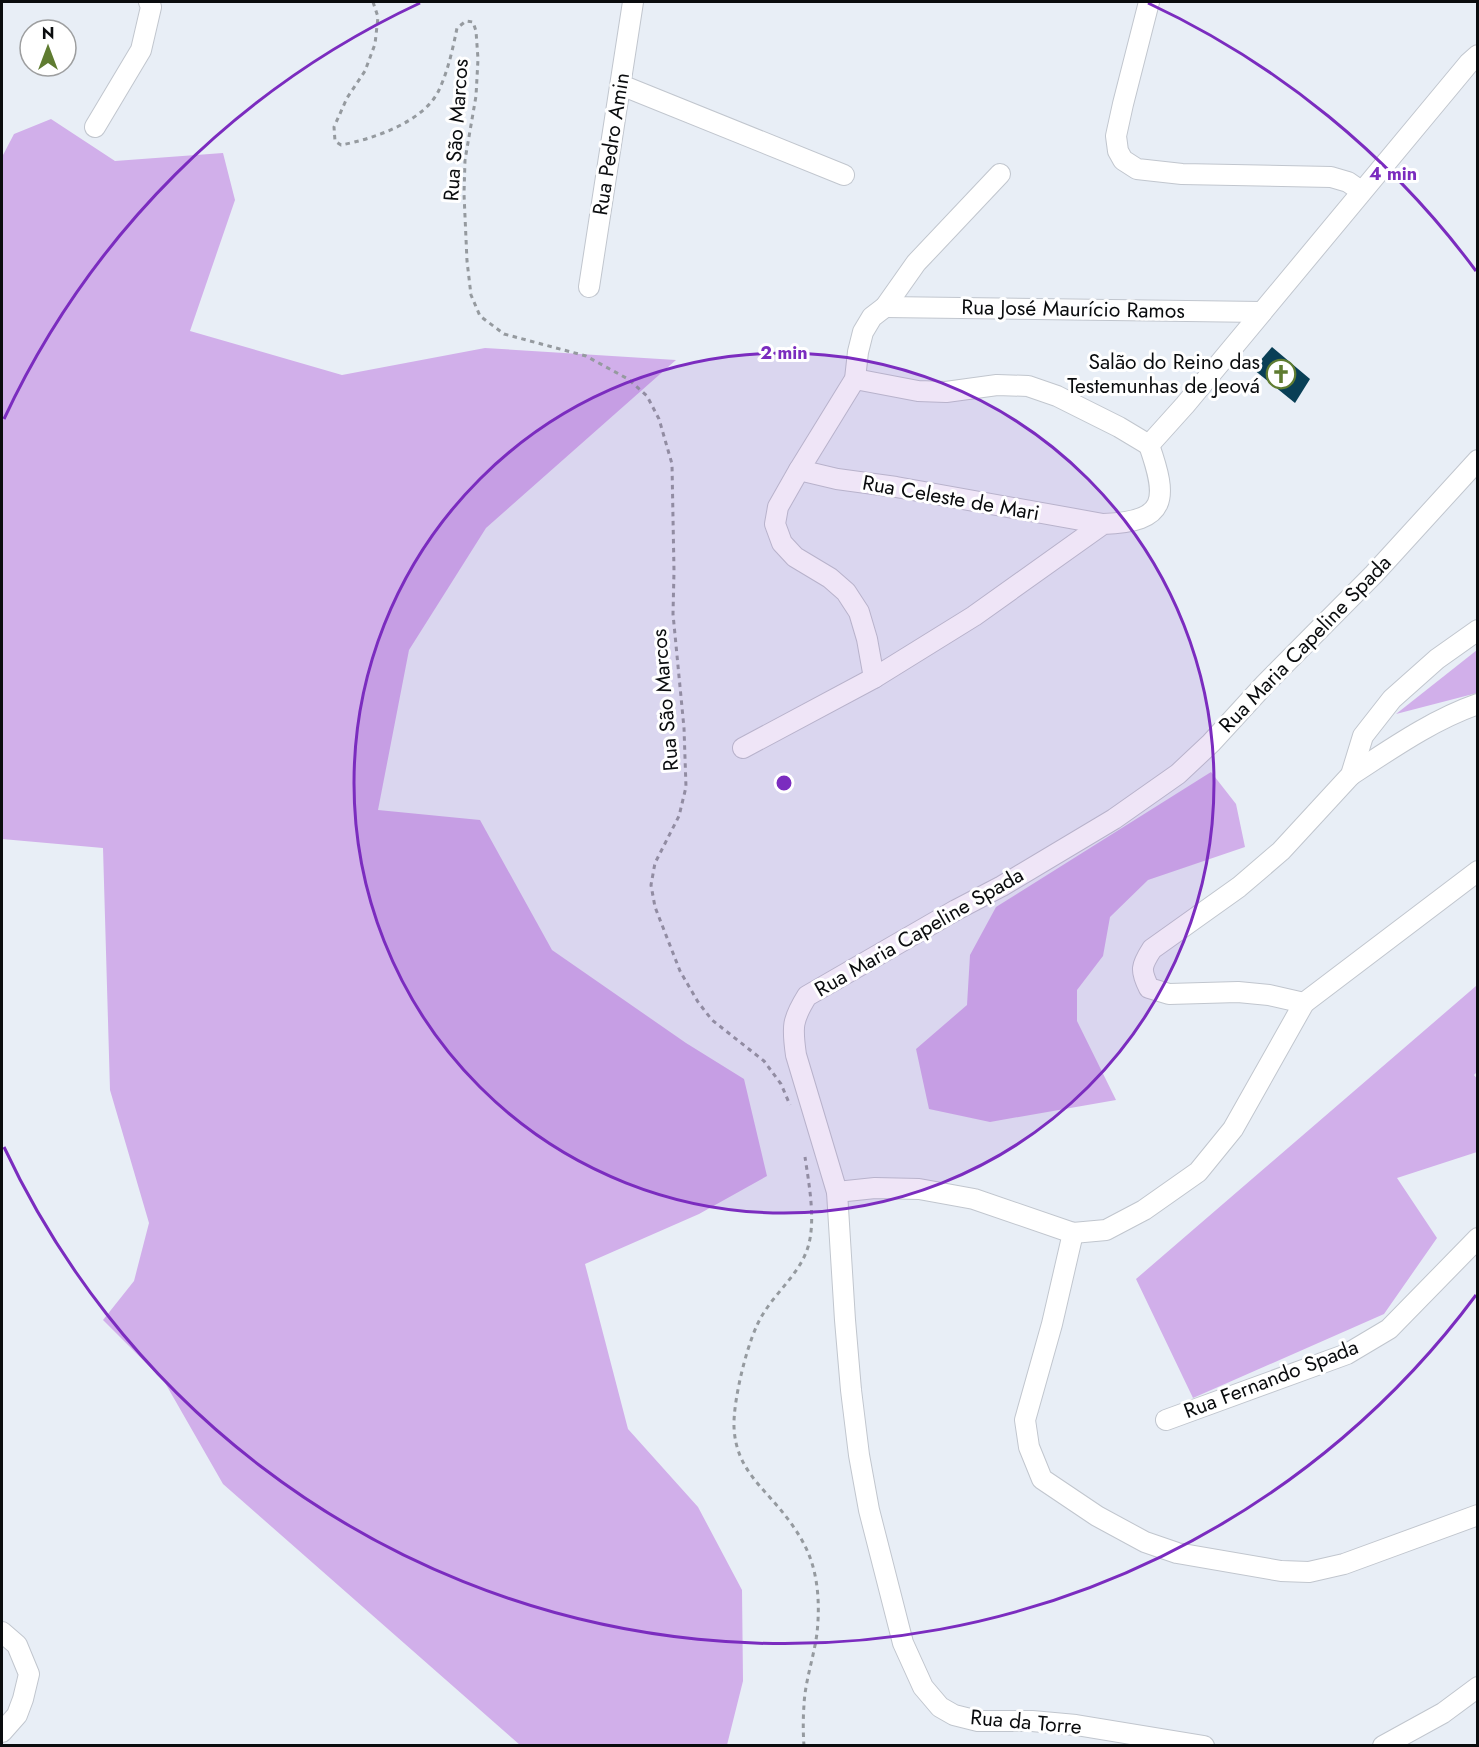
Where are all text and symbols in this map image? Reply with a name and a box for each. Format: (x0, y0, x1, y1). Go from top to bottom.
north arrow (18, 18, 78, 78)
text: N (42, 22, 54, 45)
street label: Rua São Marcos (436, 58, 476, 202)
street label: Rua Pedro Amin (585, 70, 637, 218)
text: 4 min (1369, 161, 1417, 187)
street label: Rua José Maurício Ramos (961, 292, 1185, 326)
text: 2 min (760, 340, 808, 366)
place label: Salão do Reino das Testemunhas de Jeová (1067, 347, 1260, 401)
church icon: Salão do Reino das Testemunhas de Jeová (1265, 358, 1297, 390)
street label: Rua Celeste de Mari (860, 468, 1042, 528)
street label: Rua Maria Capeline Spada (1212, 548, 1398, 740)
street label: Rua São Marcos (644, 628, 686, 772)
centre of rings (774, 773, 794, 793)
street label: Rua Maria Capeline Spada (809, 860, 1029, 1004)
street label: Rua Fernando Spada (1179, 1332, 1363, 1426)
street label: Rua da Torre (969, 1702, 1083, 1742)

